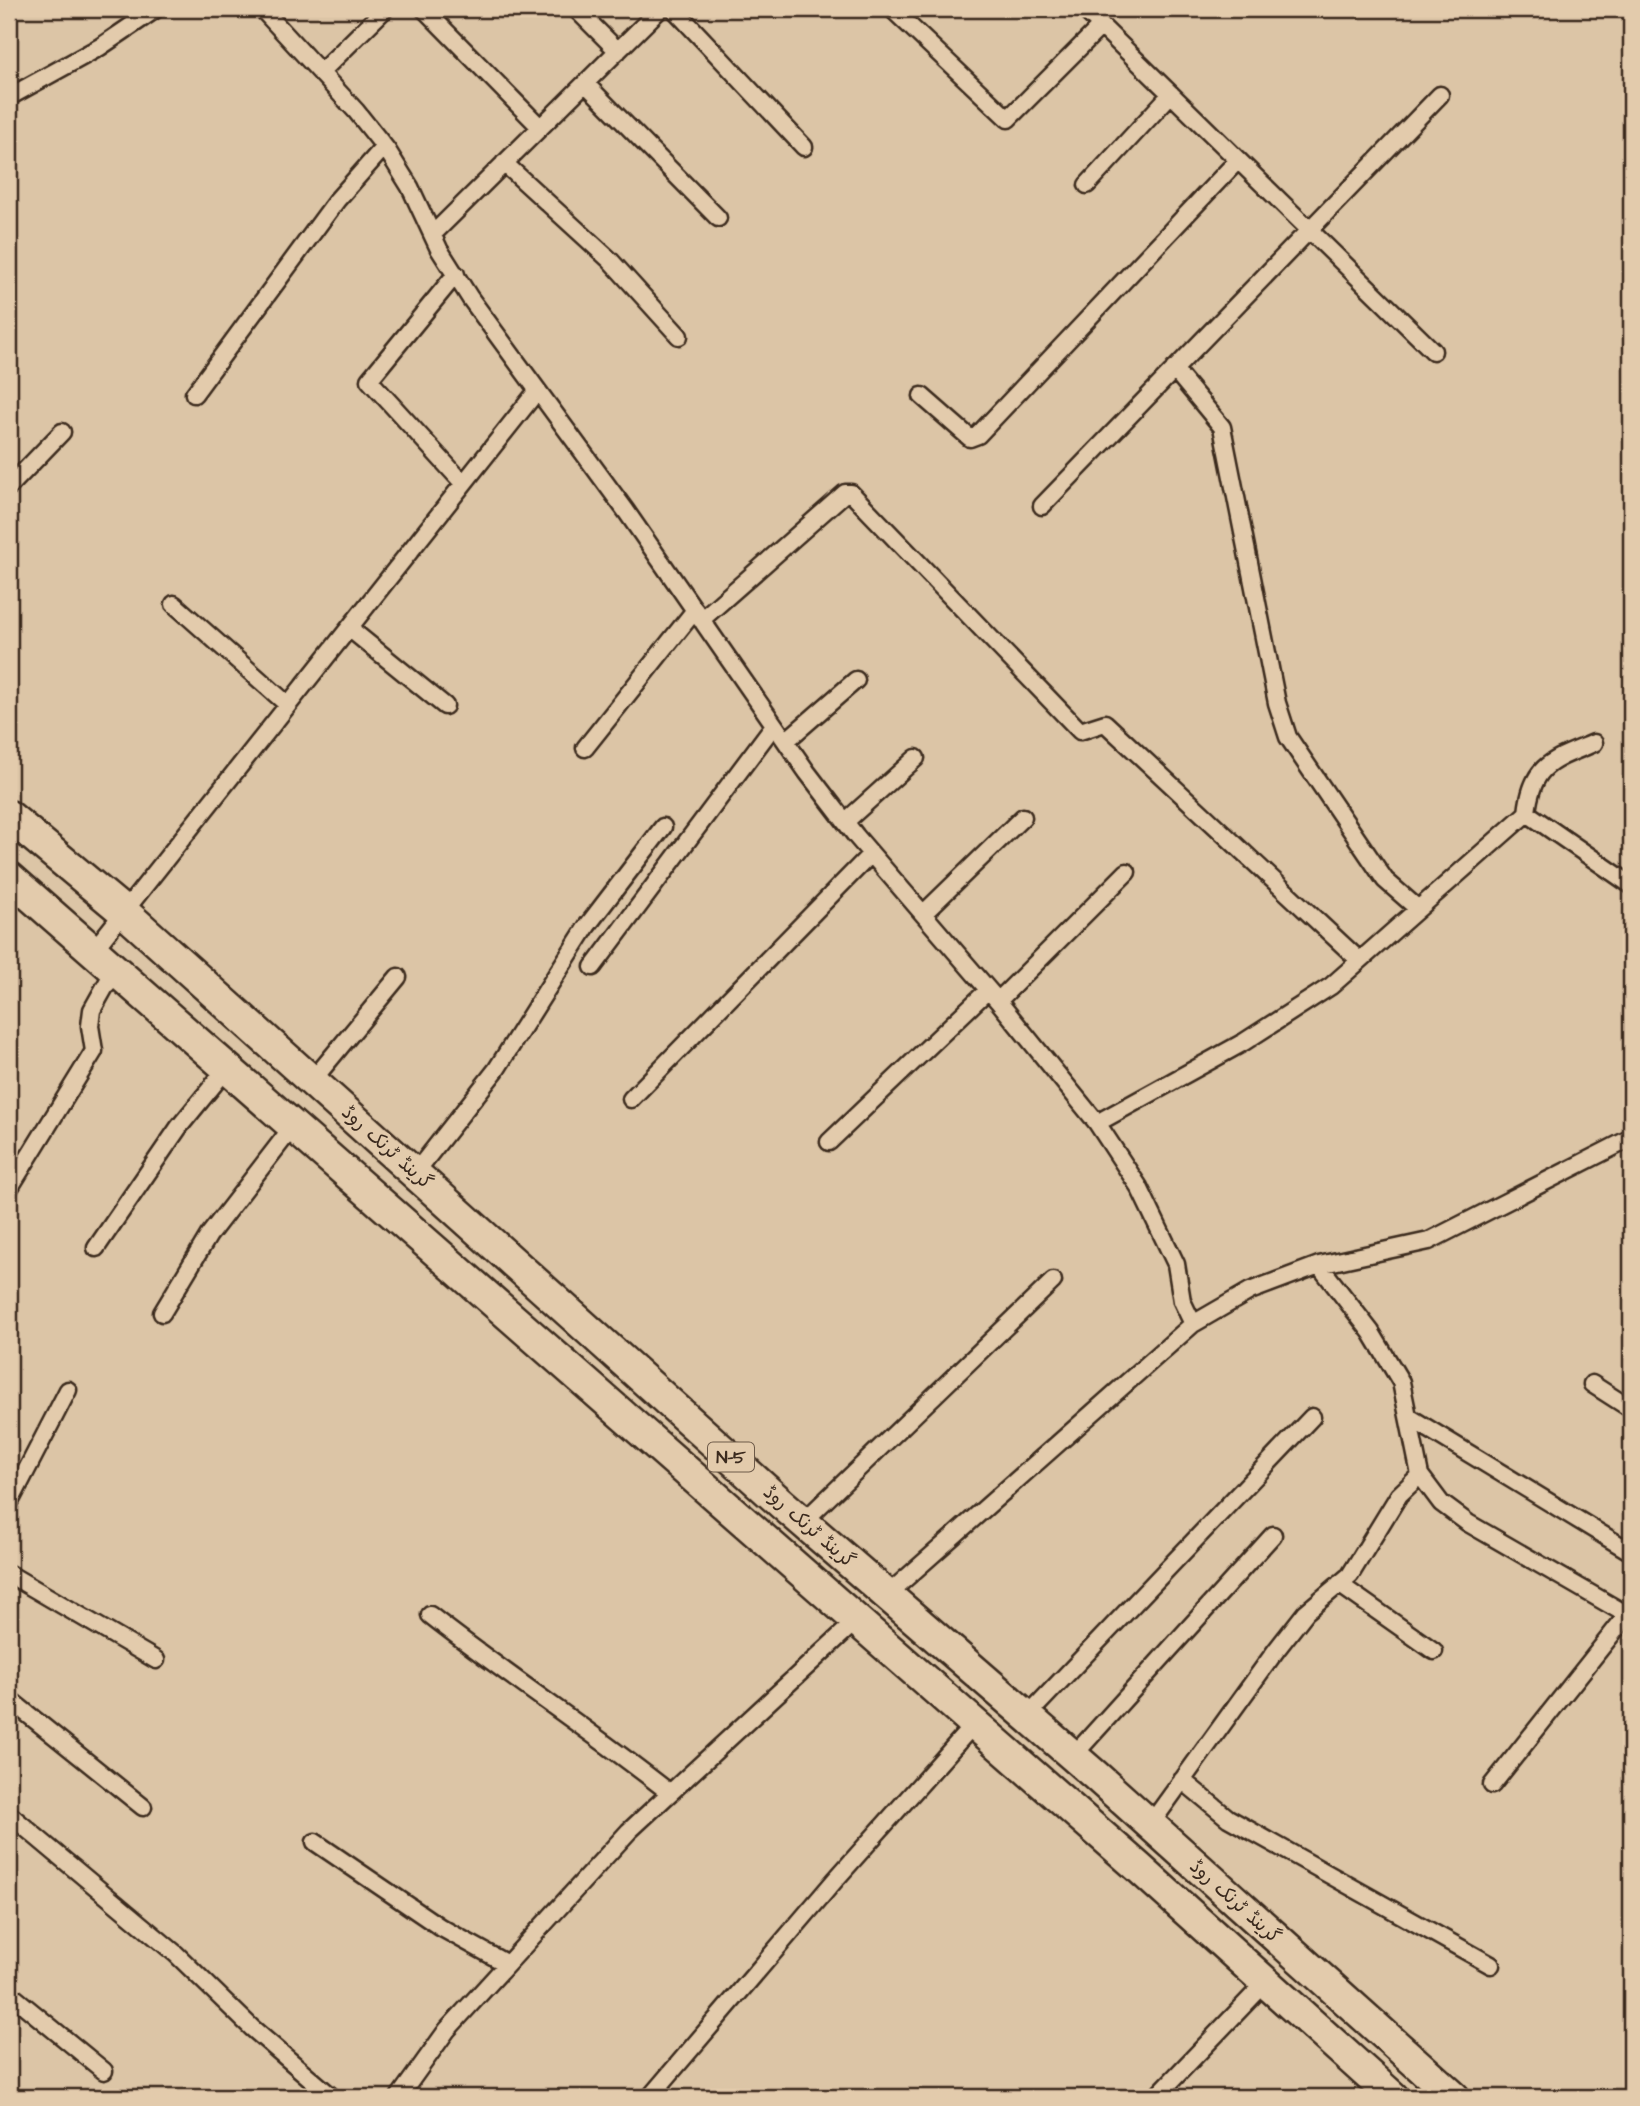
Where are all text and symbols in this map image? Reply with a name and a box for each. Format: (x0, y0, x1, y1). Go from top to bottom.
street label: گرینڈ ٹرنک روڈ (336, 1100, 438, 1196)
road number: N-5 (708, 1442, 754, 1472)
street label: گرینڈ ٹرنک روڈ (757, 1479, 861, 1575)
street label: گرینڈ ٹرنک روڈ (1184, 1854, 1286, 1950)

